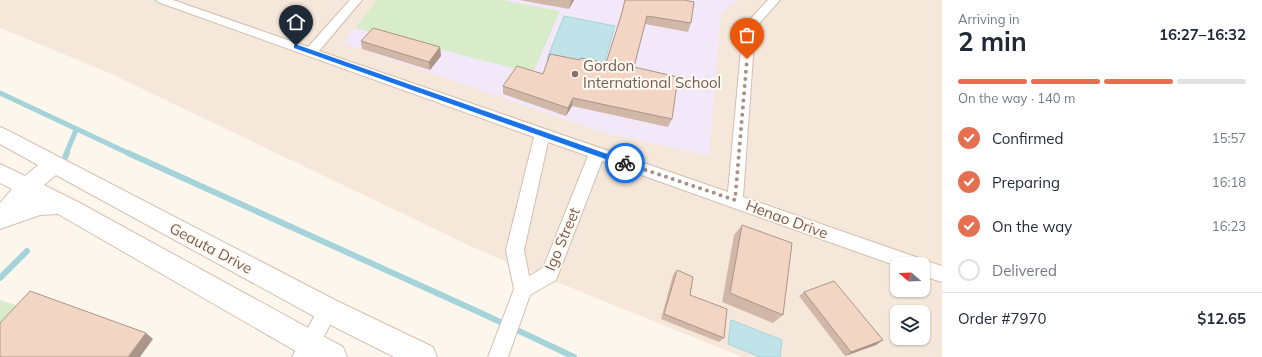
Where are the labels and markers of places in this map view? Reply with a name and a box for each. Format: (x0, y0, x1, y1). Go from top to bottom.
pin (279, 5, 313, 46)
pin (730, 18, 764, 59)
place label: Gordon International School (583, 56, 721, 92)
marker: Gordon International School (570, 69, 580, 79)

